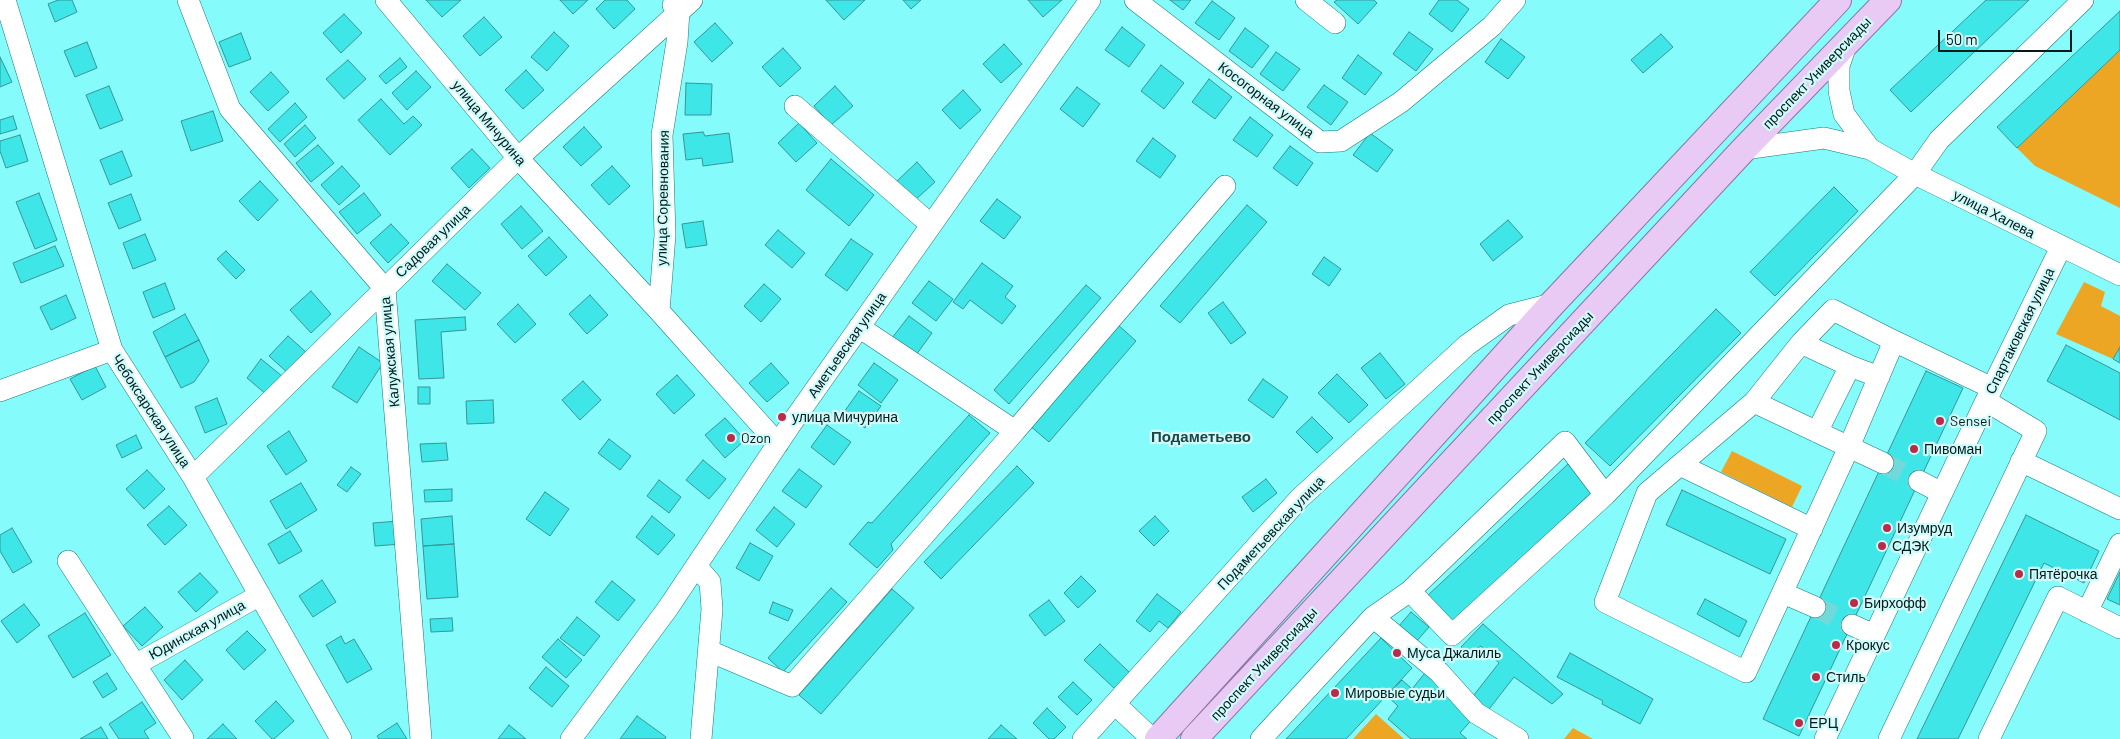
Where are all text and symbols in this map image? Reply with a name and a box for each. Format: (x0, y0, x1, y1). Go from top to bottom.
street label: проспект Универсиады (1759, 14, 1875, 132)
scale bar (1940, 20, 2074, 52)
text: 50 m (1946, 30, 1978, 48)
street label: Косогорная улица (1215, 58, 1317, 142)
street label: улица Мичурина (448, 77, 530, 169)
street label: улица Соревнования (653, 130, 673, 266)
street label: улица Халева (1950, 186, 2038, 242)
street label: Садовая улица (392, 201, 474, 281)
street label: Спартаковская улица (1982, 265, 2058, 397)
street label: Аметьевская улица (804, 289, 890, 401)
street label: Калужская улица (377, 296, 403, 408)
street label: проспект Универсиады (1483, 308, 1597, 428)
street label: Чебоксарская улица (108, 351, 194, 471)
place label: улица Мичурина (792, 409, 898, 425)
marker: улица Мичурина (776, 411, 788, 423)
place label: Sensei (1950, 413, 1991, 429)
marker: Sensei (1934, 415, 1946, 427)
district label: Подаметьево (1151, 428, 1251, 446)
place label: Ozon (741, 430, 771, 446)
marker: Ozon (725, 432, 737, 444)
place label: Пивоман (1924, 441, 1982, 457)
marker: Пивоман (1908, 443, 1920, 455)
street label: Подаметьевская улица (1214, 473, 1328, 593)
place label: Изумруд (1897, 520, 1952, 536)
marker: Изумруд (1881, 522, 1893, 534)
place label: СДЭК (1892, 538, 1930, 554)
marker: СДЭК (1876, 540, 1888, 552)
place label: Пятёрочка (2029, 566, 2098, 582)
marker: Пятёрочка (2013, 568, 2025, 580)
place label: Бирхофф (1864, 595, 1926, 611)
street label: Юдинская улица (146, 597, 248, 663)
marker: Бирхофф (1848, 597, 1860, 609)
street label: проспект Универсиады (1207, 604, 1321, 724)
place label: Крокус (1846, 637, 1890, 653)
marker: Крокус (1830, 639, 1842, 651)
place label: Муса Джалиль (1407, 645, 1501, 661)
marker: Муса Джалиль (1391, 647, 1403, 659)
place label: Стиль (1826, 669, 1866, 685)
marker: Стиль (1810, 671, 1822, 683)
place label: Мировые судьи (1345, 685, 1445, 701)
marker: Мировые судьи (1329, 687, 1341, 699)
place label: ЕРЦ (1809, 715, 1838, 731)
marker: ЕРЦ (1793, 717, 1805, 729)

